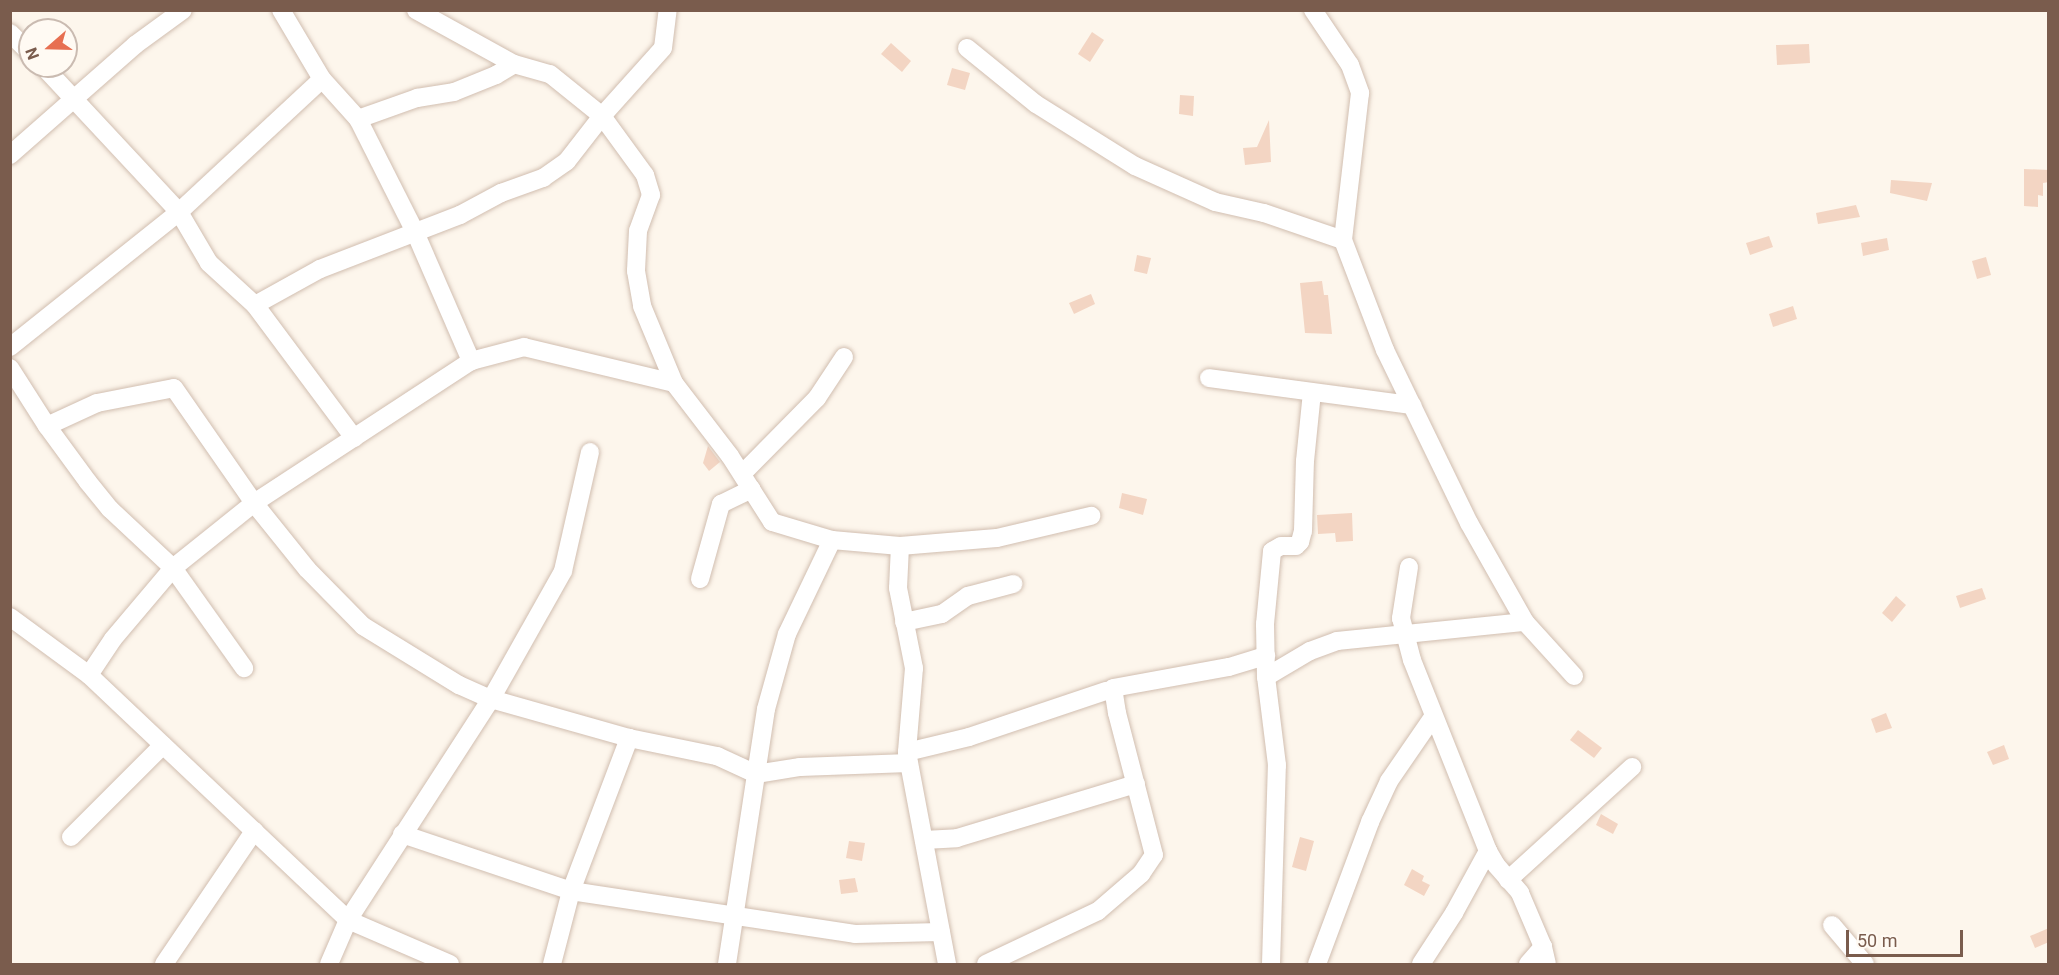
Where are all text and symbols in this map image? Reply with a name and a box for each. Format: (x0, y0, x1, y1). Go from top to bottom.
north arrow (18, 18, 78, 78)
text: N (22, 45, 43, 62)
scale bar (1849, 918, 1966, 956)
text: 50 m (1857, 930, 1897, 951)

